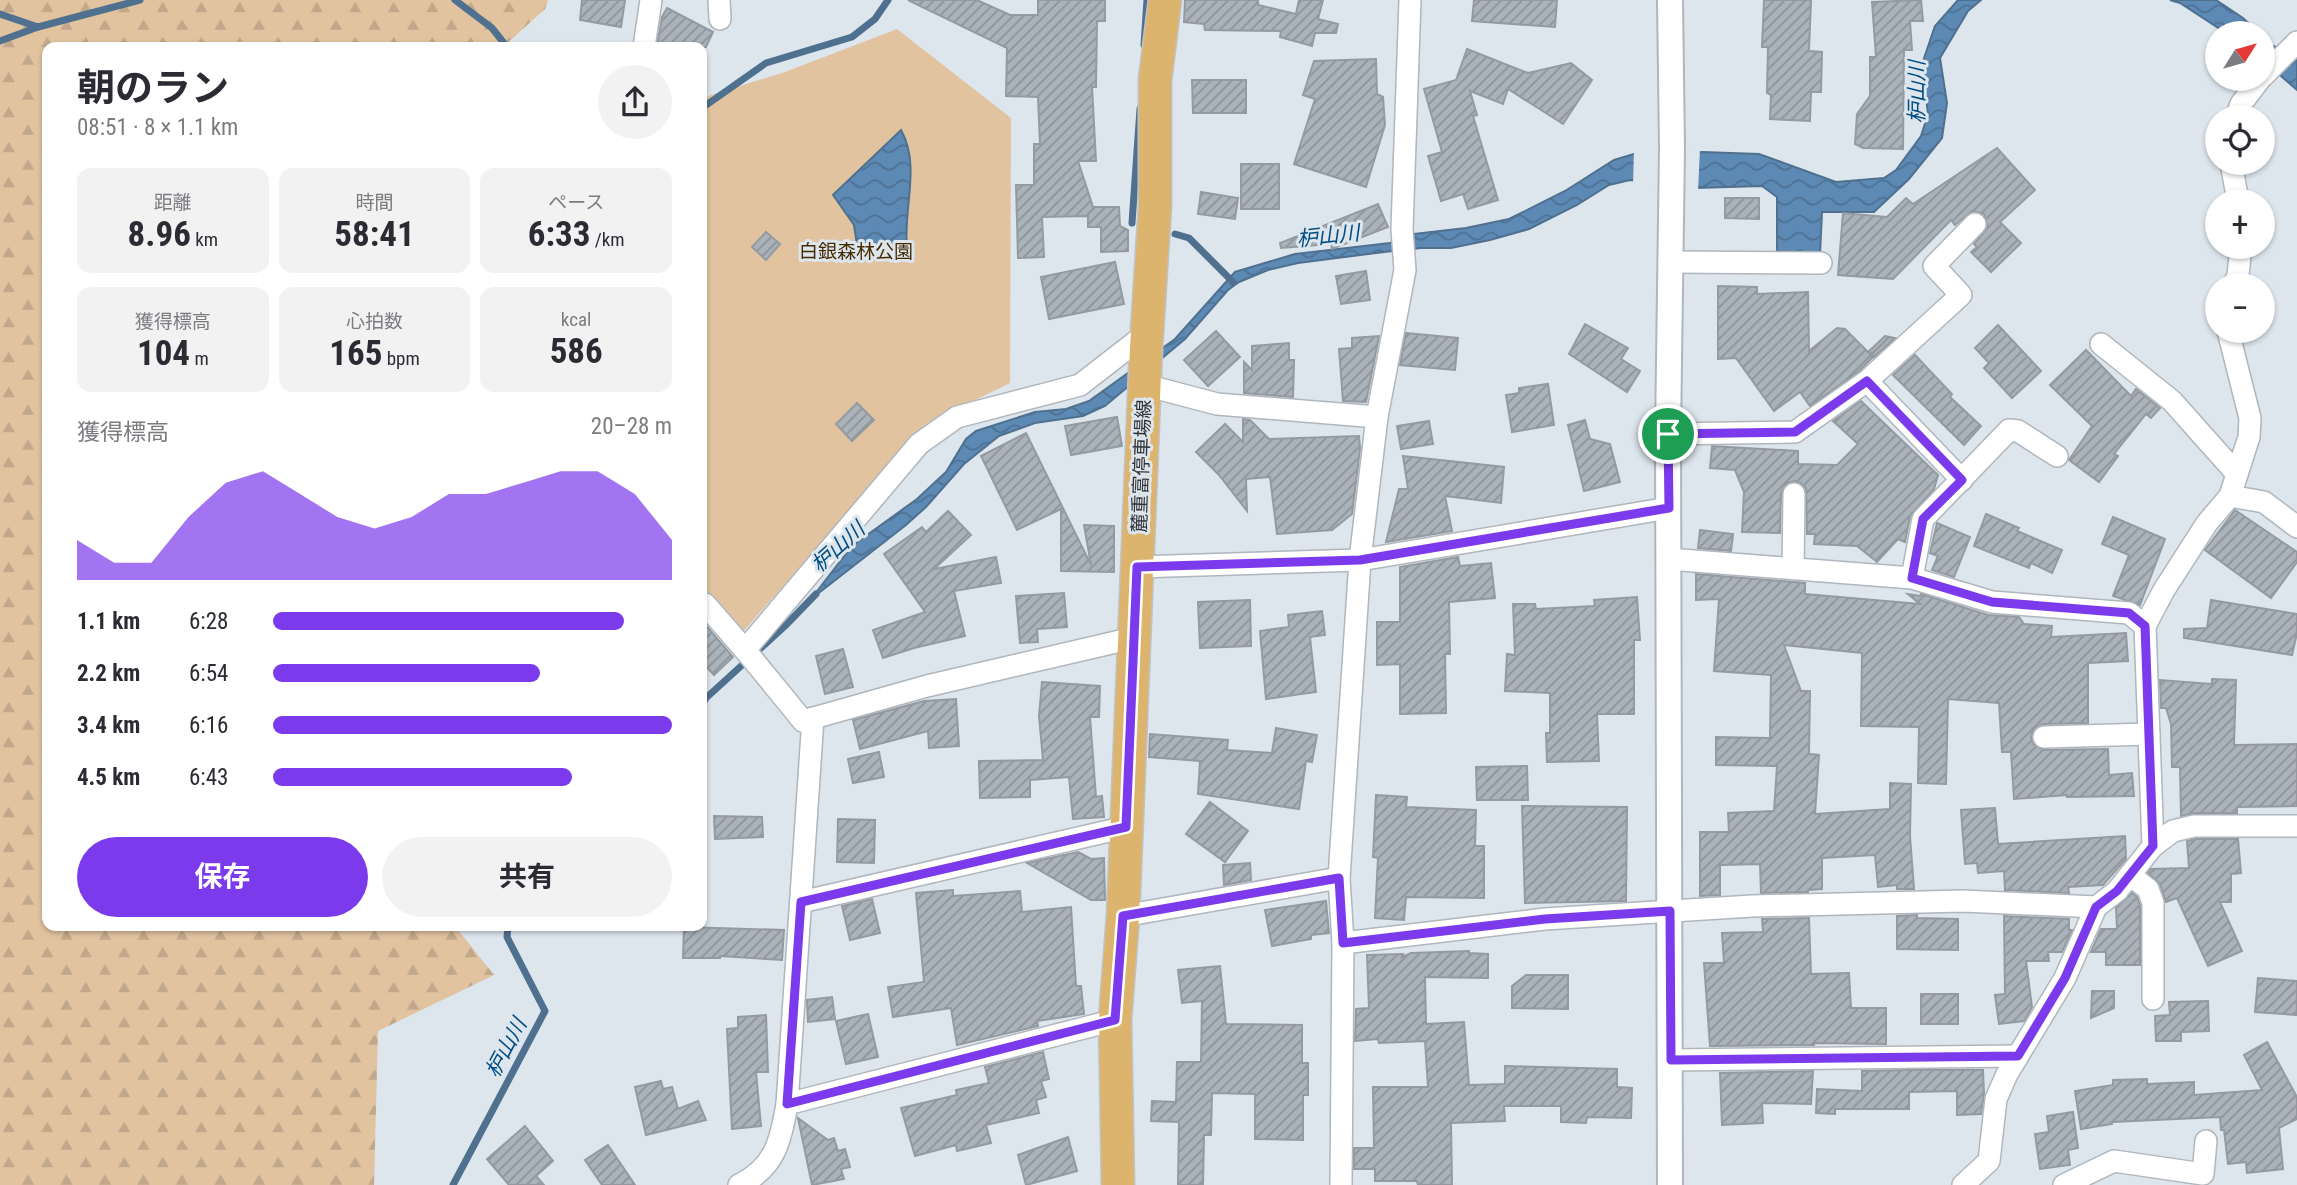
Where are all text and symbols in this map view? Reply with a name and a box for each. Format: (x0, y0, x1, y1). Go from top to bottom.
north arrow (2205, 21, 2275, 91)
map controls (2205, 21, 2275, 343)
water label: 枦山川 (1905, 59, 1929, 124)
button: share (598, 65, 672, 139)
text: 朝のラン (77, 66, 229, 110)
button: locate (2205, 105, 2275, 175)
text: 08:51 · 8 × 1.1 km (77, 114, 238, 141)
button: + (2205, 189, 2275, 259)
text: 距離 (154, 191, 192, 214)
text: 時間 (355, 191, 394, 214)
text: ペース (548, 191, 604, 214)
text: 8.96 (128, 214, 191, 255)
text: 58:41 (334, 214, 415, 255)
text: 6:33 (528, 214, 590, 255)
water label: 枦山川 (1295, 221, 1363, 251)
text: km (191, 228, 218, 251)
text: /km (590, 228, 625, 251)
park label: 白銀森林公園 (799, 240, 913, 263)
button: − (2205, 273, 2275, 343)
text: kcal (561, 308, 591, 331)
text: 獲得標高 (135, 310, 211, 333)
text: 心拍数 (346, 310, 403, 333)
text: 586 (550, 331, 603, 372)
text: 104 (137, 333, 190, 374)
text: 165 (329, 333, 382, 374)
text: m (190, 347, 209, 370)
text: bpm (382, 347, 420, 370)
street label: 麓重富停車場線 (1128, 399, 1155, 533)
pin (1638, 404, 1698, 464)
text: 20–28 m (591, 413, 672, 440)
icon: arrive (1649, 415, 1687, 453)
text: 獲得標高 (77, 419, 169, 446)
water label: 枦山川 (807, 516, 871, 577)
text: 1.1 km (77, 608, 140, 635)
text: 6:28 (189, 608, 228, 635)
text: 2.2 km (77, 660, 140, 687)
text: 6:54 (189, 660, 228, 687)
text: 3.4 km (77, 712, 140, 739)
text: 6:16 (189, 712, 228, 739)
text: 4.5 km (77, 764, 140, 791)
text: 6:43 (189, 764, 228, 791)
button: 保存 (77, 837, 368, 917)
button: 共有 (382, 837, 672, 917)
water label: 枦山川 (481, 1013, 532, 1081)

